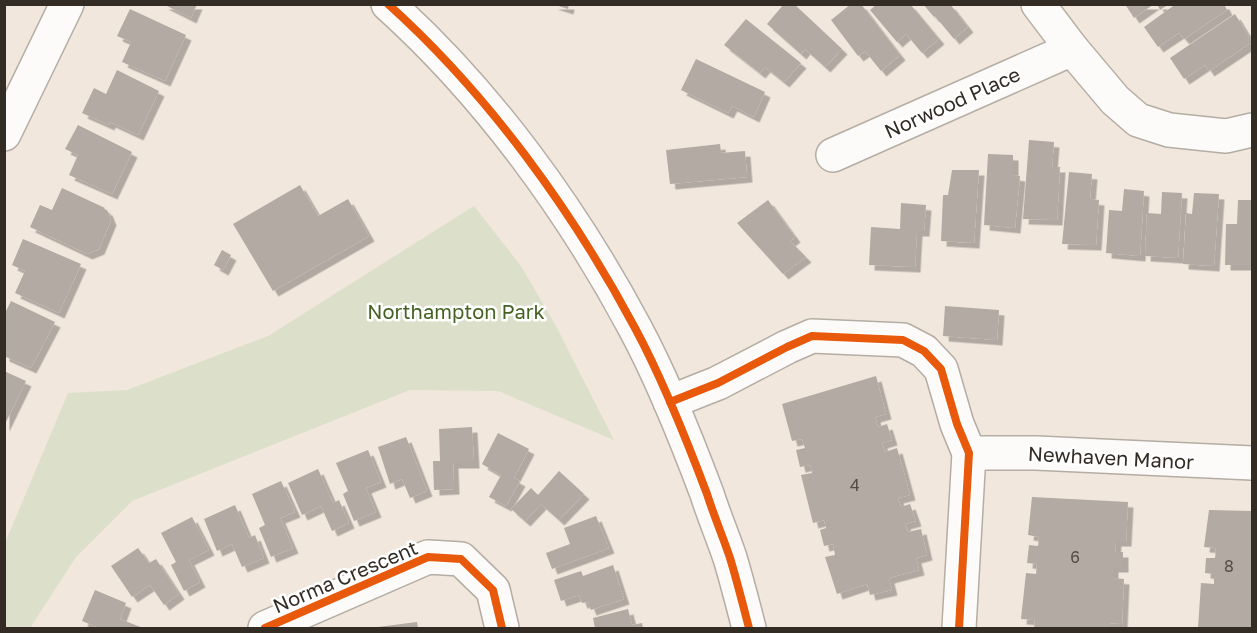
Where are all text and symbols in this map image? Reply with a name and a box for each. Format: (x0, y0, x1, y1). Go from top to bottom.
street label: Norwood Place (880, 61, 1024, 143)
park label: Northampton Park (367, 299, 545, 323)
street label: Newhaven Manor (1027, 441, 1195, 473)
house number: 4 (850, 475, 860, 495)
street label: Norma Crescent (269, 535, 421, 617)
house number: 6 (1070, 547, 1080, 567)
house number: 8 (1224, 556, 1234, 576)

